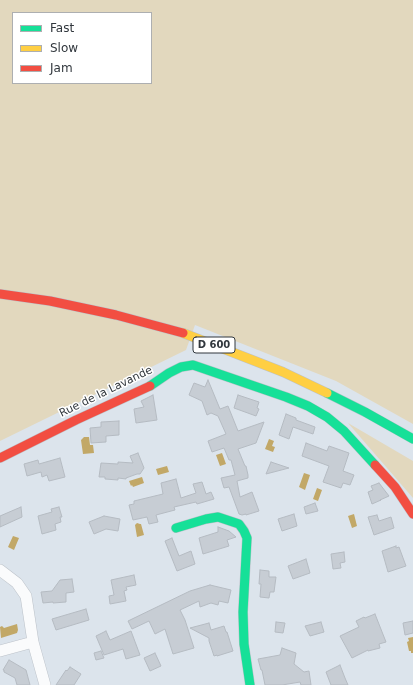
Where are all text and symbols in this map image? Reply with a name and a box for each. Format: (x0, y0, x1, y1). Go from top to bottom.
legend (12, 12, 152, 84)
text: Fast (50, 21, 74, 35)
text: Slow (50, 41, 78, 55)
text: Jam (50, 61, 73, 75)
road number: D 600 (193, 337, 235, 353)
street label: Rue de la Lavande (57, 364, 155, 420)

